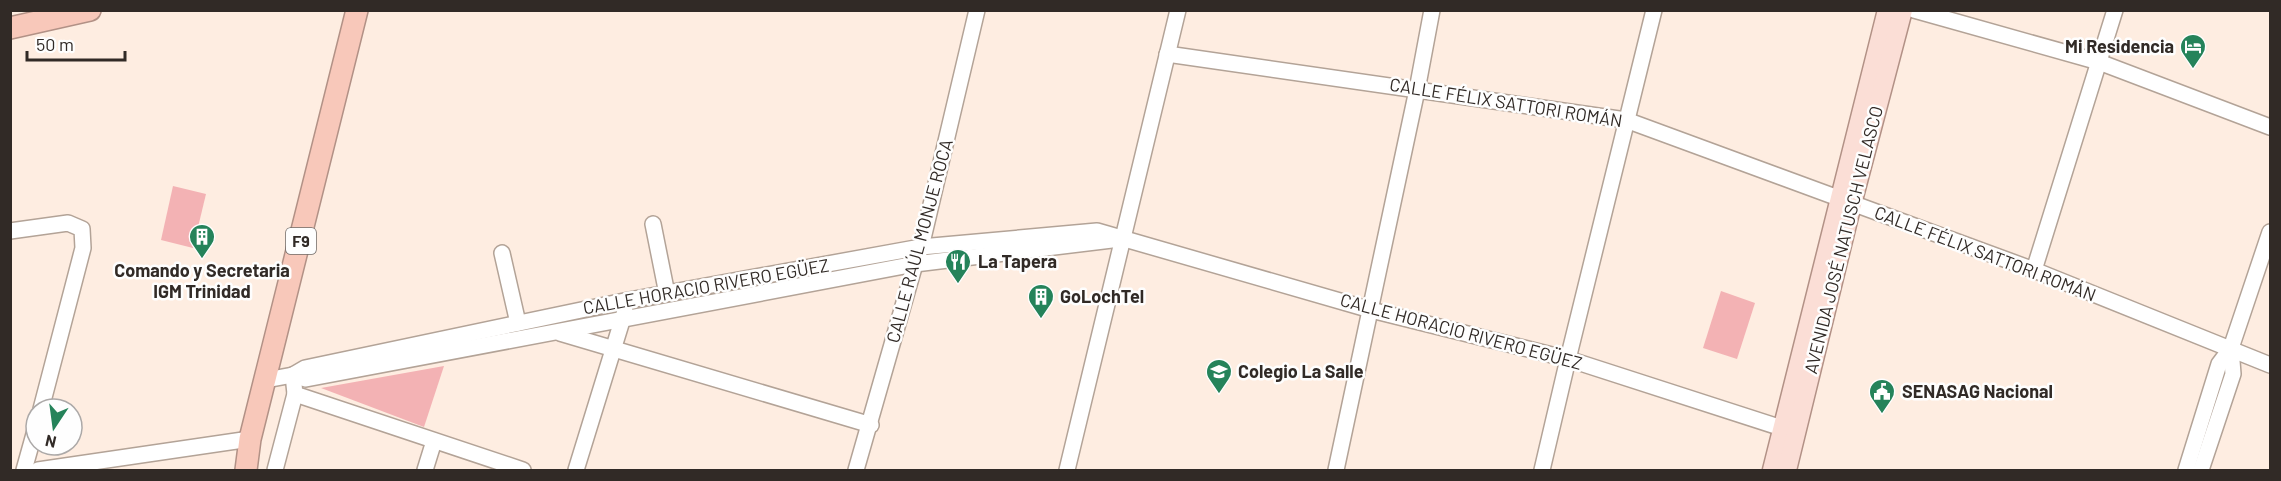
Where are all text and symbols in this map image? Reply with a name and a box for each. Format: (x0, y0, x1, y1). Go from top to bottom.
scale bar (27, 24, 124, 62)
hotel icon: Mi Residencia (2178, 32, 2208, 70)
text: 50 m (36, 33, 74, 55)
place label: Mi Residencia (2065, 35, 2174, 57)
street label: CALLE FÉLIX SATTORI ROMÁN (1388, 73, 1624, 131)
street label: AVENIDA JOSÉ NATUSCH VELASCO (1799, 103, 1887, 376)
street label: CALLE RAÚL MONJE ROCA (881, 136, 957, 345)
street label: CALLE FÉLIX SATTORI ROMÁN (1871, 201, 2099, 306)
building icon: Comando y Secretaria IGM Trinidad (187, 222, 217, 260)
road number: F9 (286, 228, 316, 254)
restaurant icon: La Tapera (943, 247, 973, 285)
place label: La Tapera (978, 250, 1057, 272)
street label: CALLE HORACIO RIVERO EGÜEZ (581, 254, 831, 319)
place label: Comando y Secretaria IGM Trinidad (114, 259, 290, 302)
building icon: GoLochTel (1026, 282, 1056, 320)
place label: GoLochTel (1060, 285, 1144, 307)
street label: CALLE HORACIO RIVERO EGÜEZ (1338, 288, 1585, 374)
school or university icon: Colegio La Salle (1204, 357, 1234, 395)
place label: Colegio La Salle (1238, 360, 1364, 382)
public building icon: SENASAG Nacional (1867, 377, 1897, 415)
place label: SENASAG Nacional (1902, 380, 2053, 402)
north arrow (24, 397, 84, 457)
text: N (43, 432, 58, 453)

